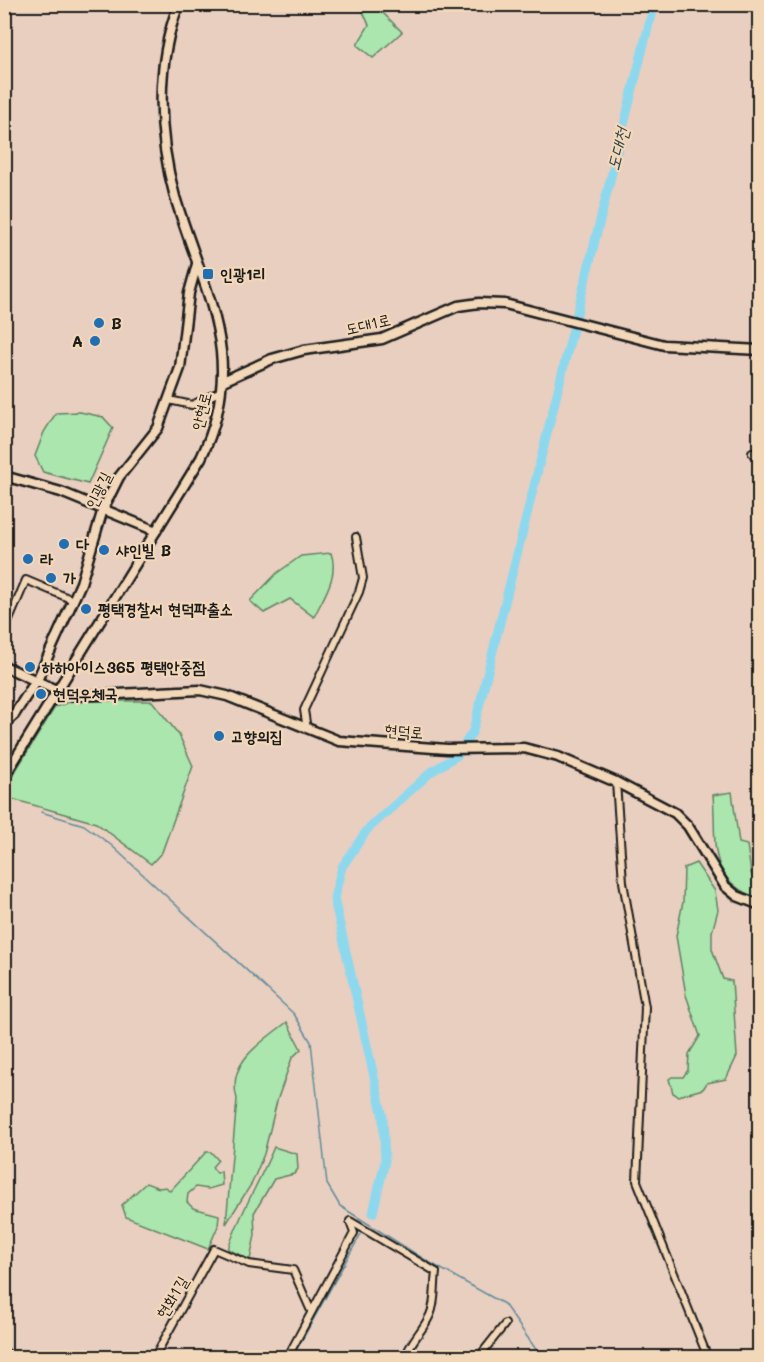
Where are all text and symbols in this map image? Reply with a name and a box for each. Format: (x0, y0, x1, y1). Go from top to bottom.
water label: 도대천 (600, 123, 634, 173)
place label: 인광1리 (220, 263, 266, 284)
marker: 인광1리 (201, 267, 215, 281)
street label: 도대1로 (343, 308, 393, 339)
place label: B (111, 312, 122, 333)
marker: B (92, 316, 106, 330)
place label: A (72, 330, 83, 351)
marker: A (88, 334, 102, 348)
street label: 안현로 (186, 390, 215, 432)
street label: 인광길 (80, 468, 116, 512)
place label: 다 (76, 533, 90, 554)
marker: 다 (57, 537, 71, 551)
place label: 샤인빌 B (115, 539, 171, 560)
marker: 샤인빌 B (97, 543, 111, 557)
place label: 라 (40, 548, 54, 569)
marker: 라 (21, 552, 35, 566)
place label: 가 (63, 567, 76, 588)
marker: 가 (44, 571, 58, 585)
place label: 평택경찰서 현덕파출소 (98, 598, 233, 619)
marker: 평택경찰서 현덕파출소 (79, 602, 93, 616)
place label: 하하아이스365 평택안중점 (41, 656, 205, 677)
marker: 하하아이스365 평택안중점 (23, 660, 37, 674)
place label: 현덕우체국 (53, 683, 118, 704)
marker: 현덕우체국 (34, 687, 48, 701)
street label: 현덕로 (384, 719, 424, 742)
place label: 고향의집 (231, 725, 283, 746)
marker: 고향의집 (212, 729, 226, 743)
street label: 현화1길 (151, 1272, 192, 1322)

